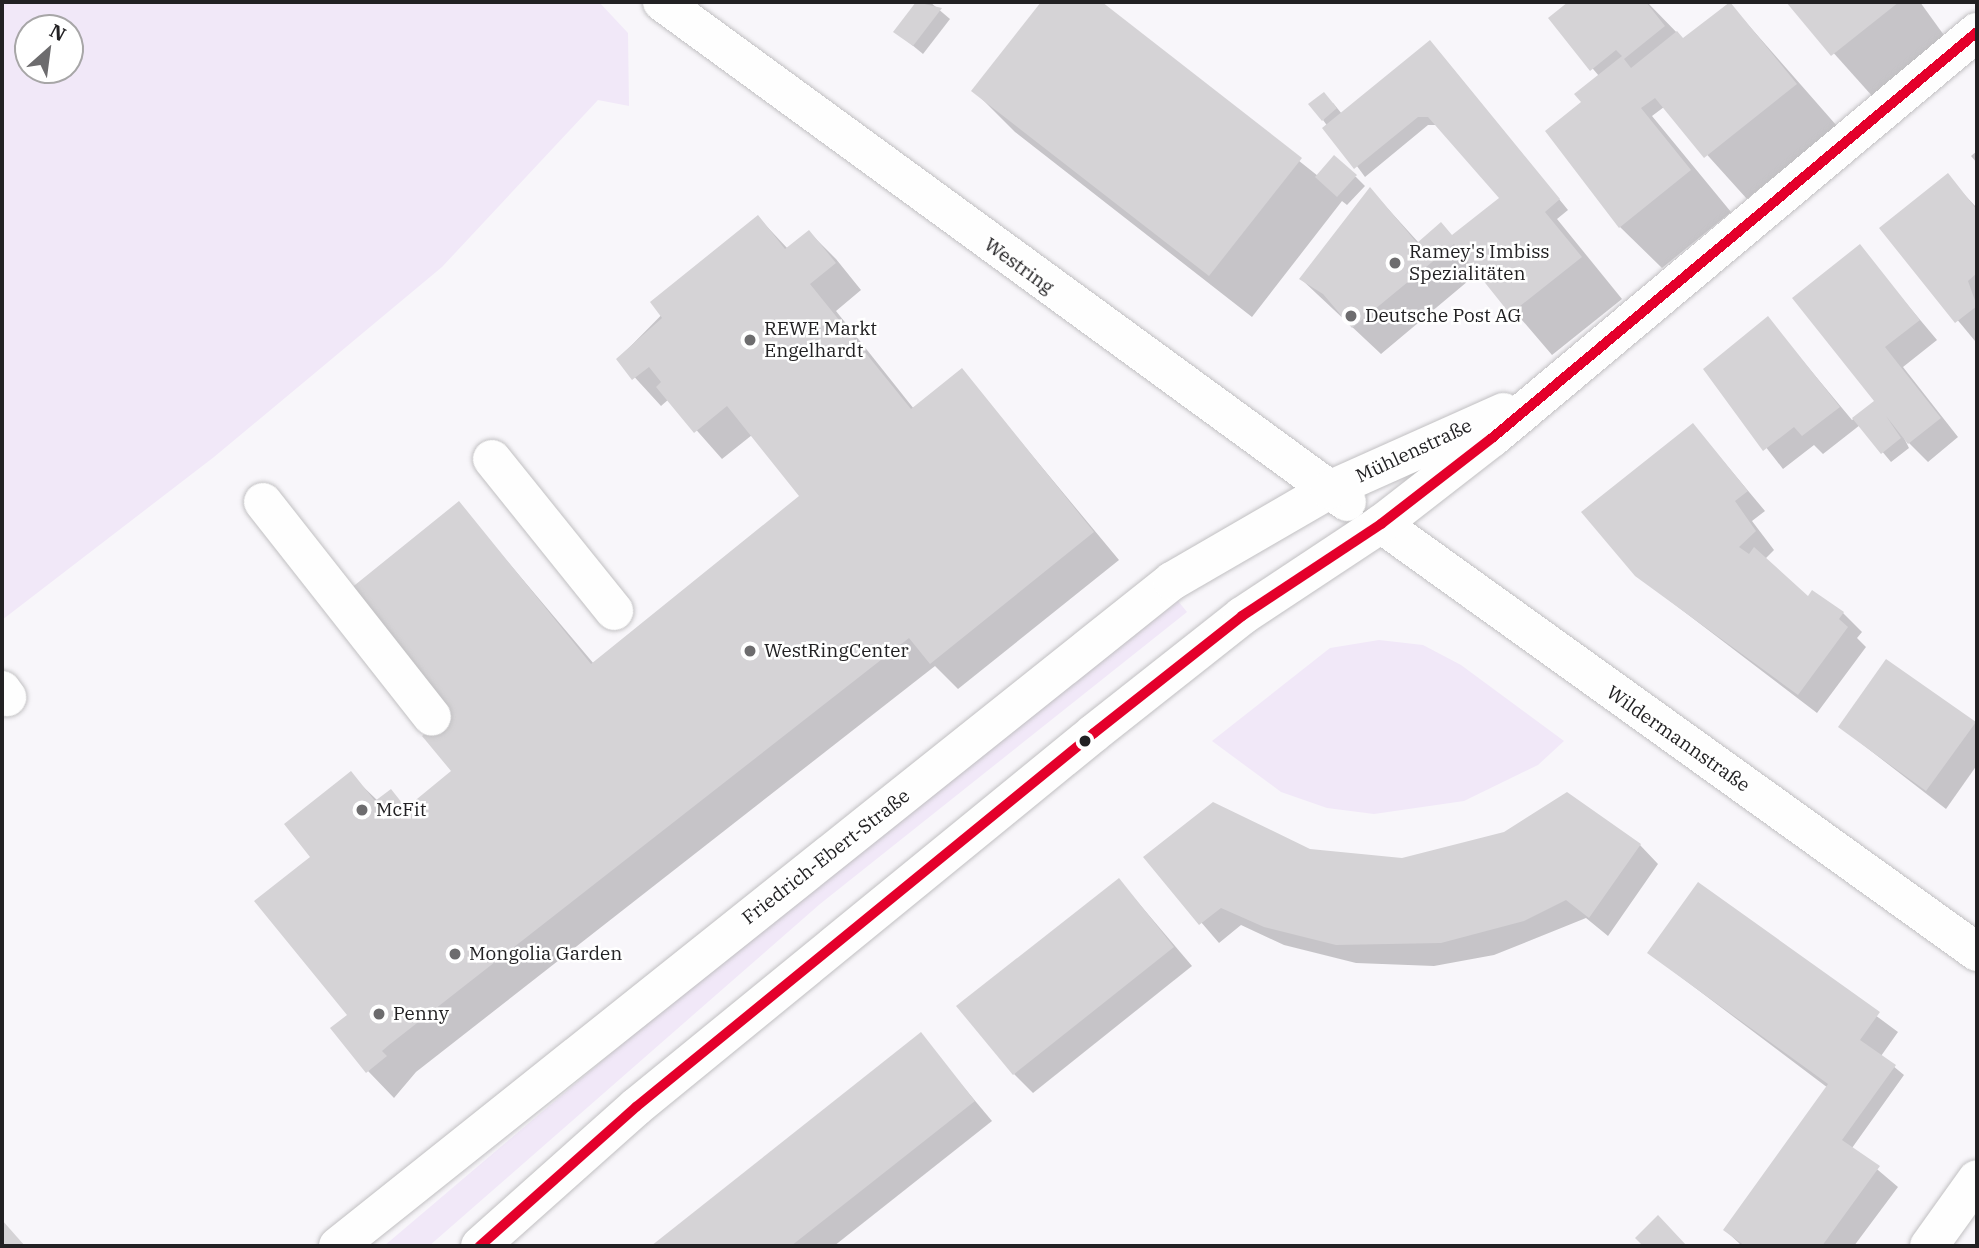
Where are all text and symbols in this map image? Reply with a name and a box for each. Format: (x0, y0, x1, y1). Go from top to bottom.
north arrow (14, 14, 84, 84)
text: N (46, 18, 70, 46)
street label: Westring (980, 233, 1058, 299)
place label: Ramey's Imbiss Spezialitäten (1409, 241, 1550, 285)
marker: Ramey's Imbiss Spezialitäten (1387, 255, 1403, 271)
place label: Deutsche Post AG (1365, 305, 1521, 327)
marker: Deutsche Post AG (1343, 308, 1359, 324)
place label: REWE Markt Engelhardt (764, 318, 877, 362)
marker: REWE Markt Engelhardt (742, 332, 758, 348)
street label: Mühlenstraße (1352, 414, 1476, 488)
place label: WestRingCenter (764, 640, 909, 662)
marker: WestRingCenter (742, 643, 758, 659)
street label: Wildermannstraße (1602, 681, 1754, 797)
unlabelled marker (1078, 734, 1092, 748)
street label: Friedrich-Ebert-Straße (738, 785, 914, 929)
place label: McFit (376, 799, 426, 821)
marker: McFit (354, 802, 370, 818)
place label: Mongolia Garden (469, 943, 622, 965)
marker: Mongolia Garden (447, 946, 463, 962)
place label: Penny (393, 1003, 449, 1025)
marker: Penny (371, 1006, 387, 1022)

